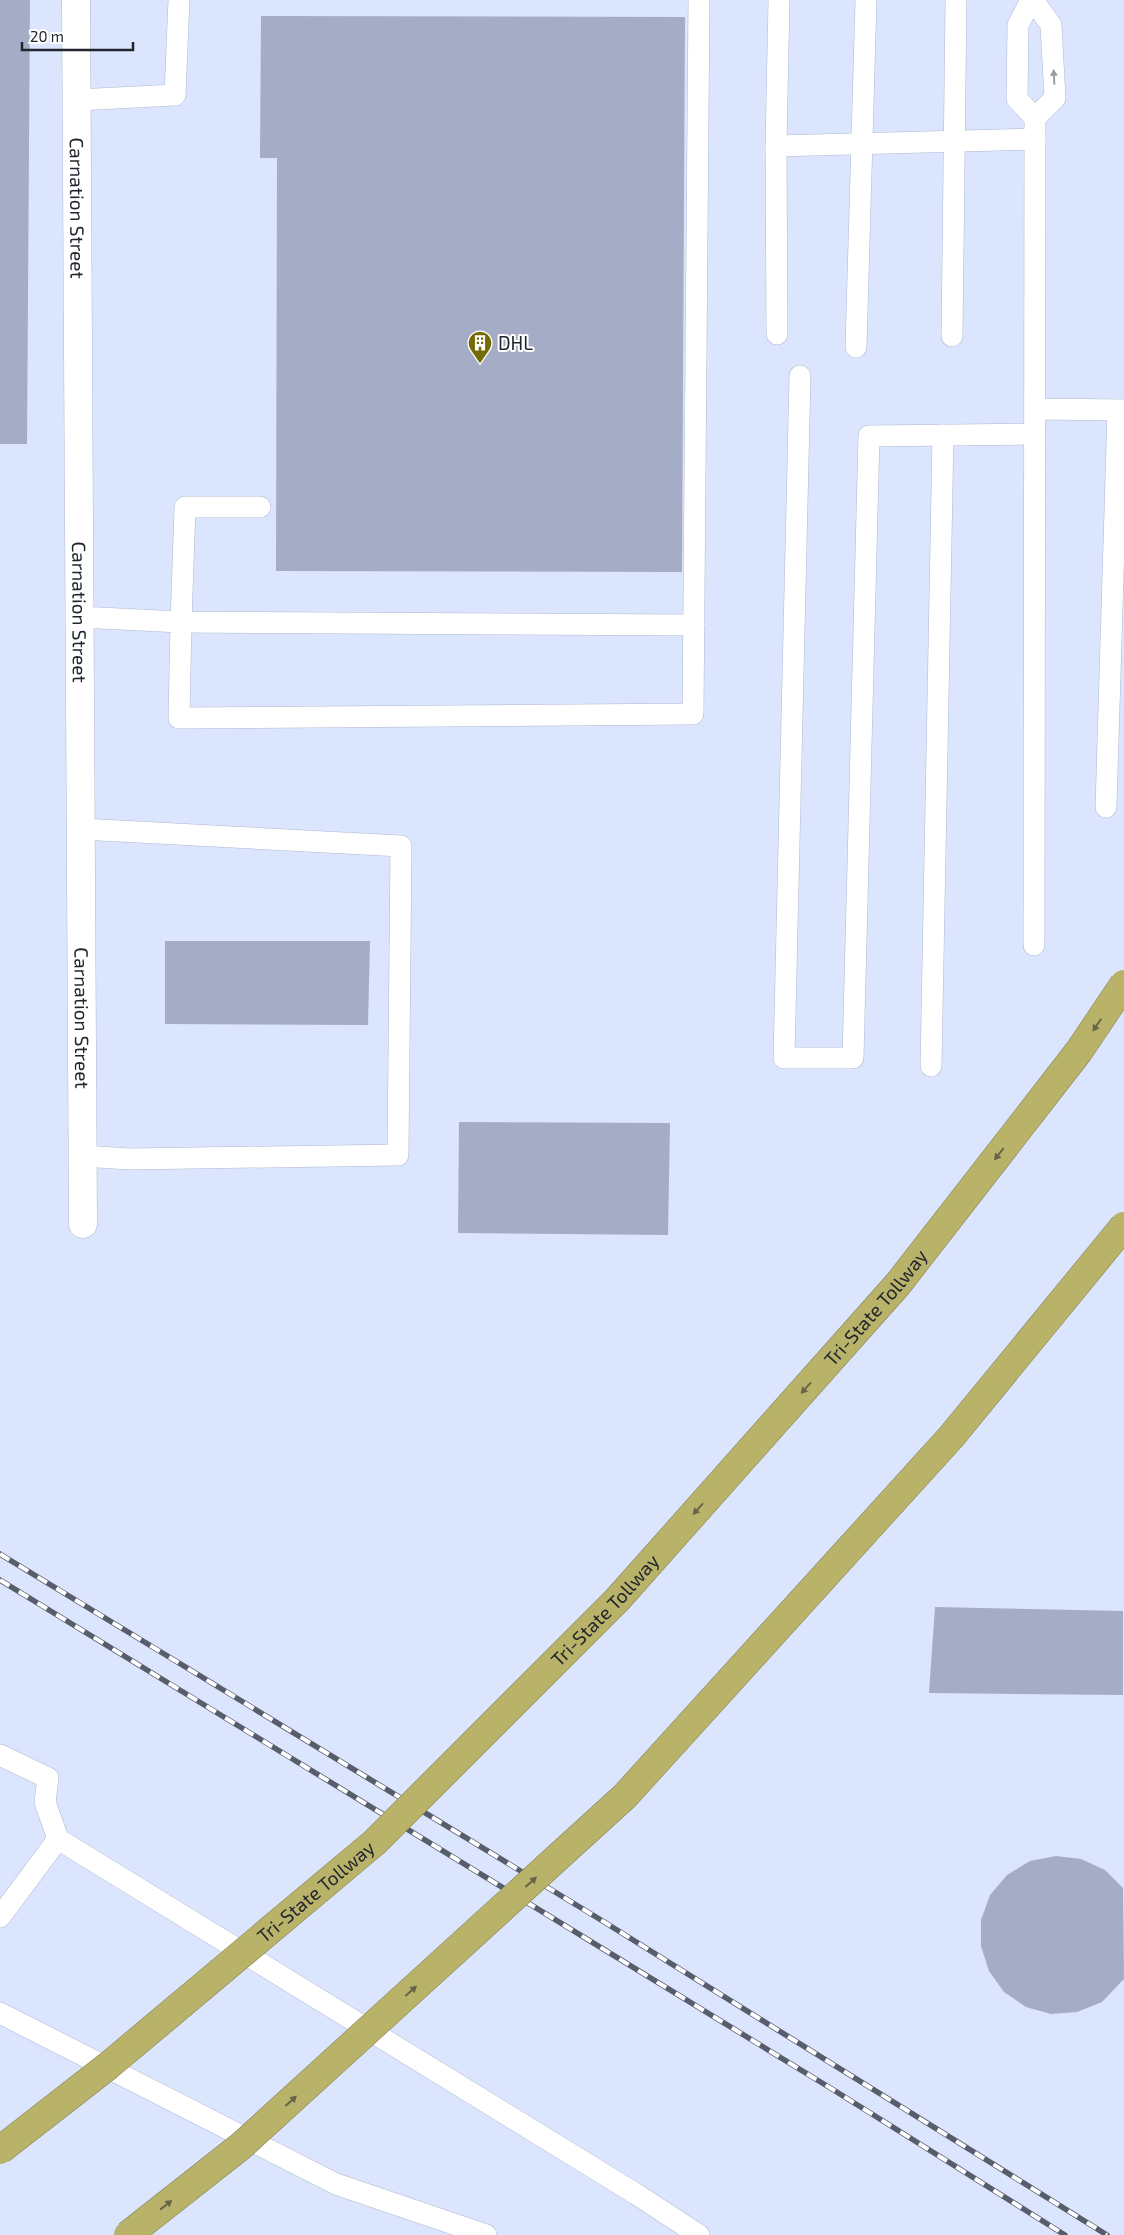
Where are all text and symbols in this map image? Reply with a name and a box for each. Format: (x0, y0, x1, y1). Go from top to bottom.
scale bar (22, 20, 134, 52)
text: 20 m (30, 27, 64, 45)
one-way arrow (1049, 69, 1057, 85)
street label: Carnation Street (66, 137, 90, 279)
building icon: DHL (467, 330, 493, 364)
place label: DHL (498, 331, 533, 354)
street label: Carnation Street (68, 541, 92, 683)
street label: Carnation Street (70, 947, 94, 1089)
one-way arrow (1092, 1018, 1101, 1032)
one-way arrow (993, 1147, 1004, 1160)
street label: Tri-State Tollway (819, 1244, 932, 1370)
one-way arrow (800, 1381, 812, 1393)
one-way arrow (693, 1503, 704, 1515)
street label: Tri-State Tollway (546, 1549, 663, 1671)
street label: Tri-State Tollway (252, 1835, 379, 1947)
one-way arrow (524, 1876, 536, 1888)
one-way arrow (404, 1985, 416, 1997)
one-way arrow (284, 2095, 296, 2107)
one-way arrow (159, 2199, 172, 2210)

